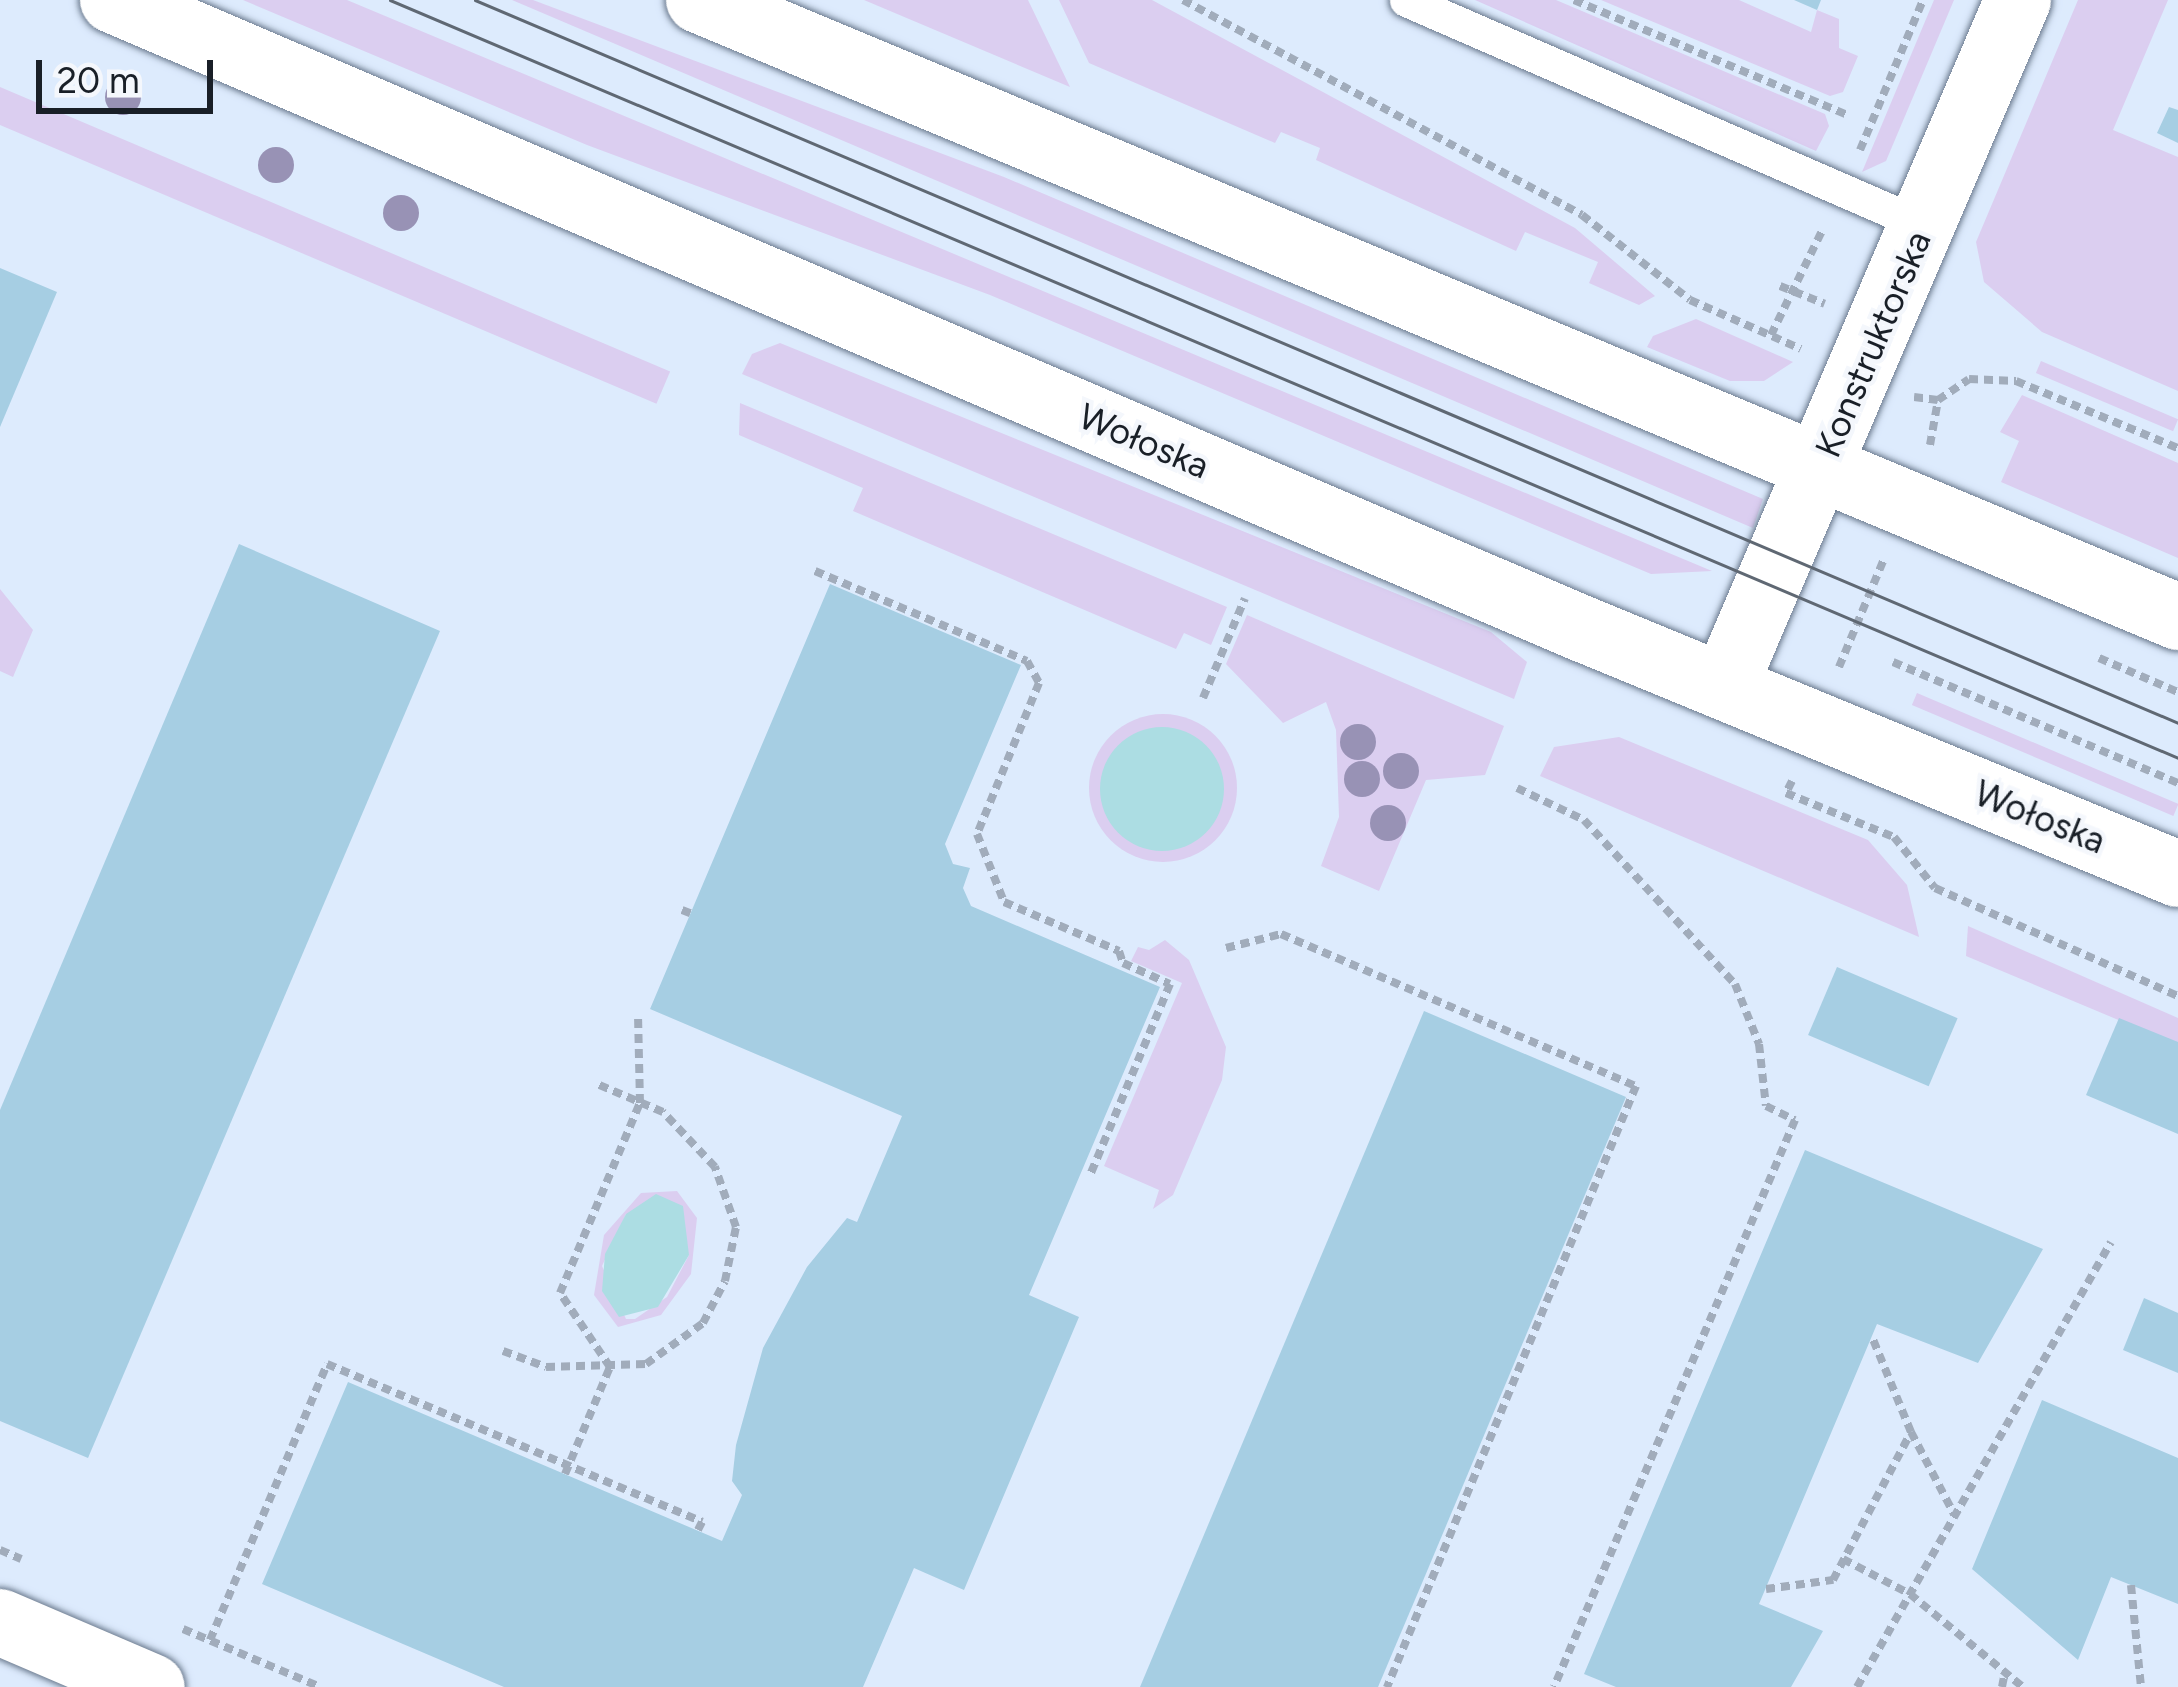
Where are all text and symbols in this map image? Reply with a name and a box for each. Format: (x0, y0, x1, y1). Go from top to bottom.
scale bar (42, 36, 219, 110)
text: 20 m (57, 59, 140, 102)
street label: Konstruktorska (1806, 224, 1940, 464)
street label: Wołoska (1072, 394, 1216, 488)
street label: Wołoska (1968, 771, 2112, 863)

